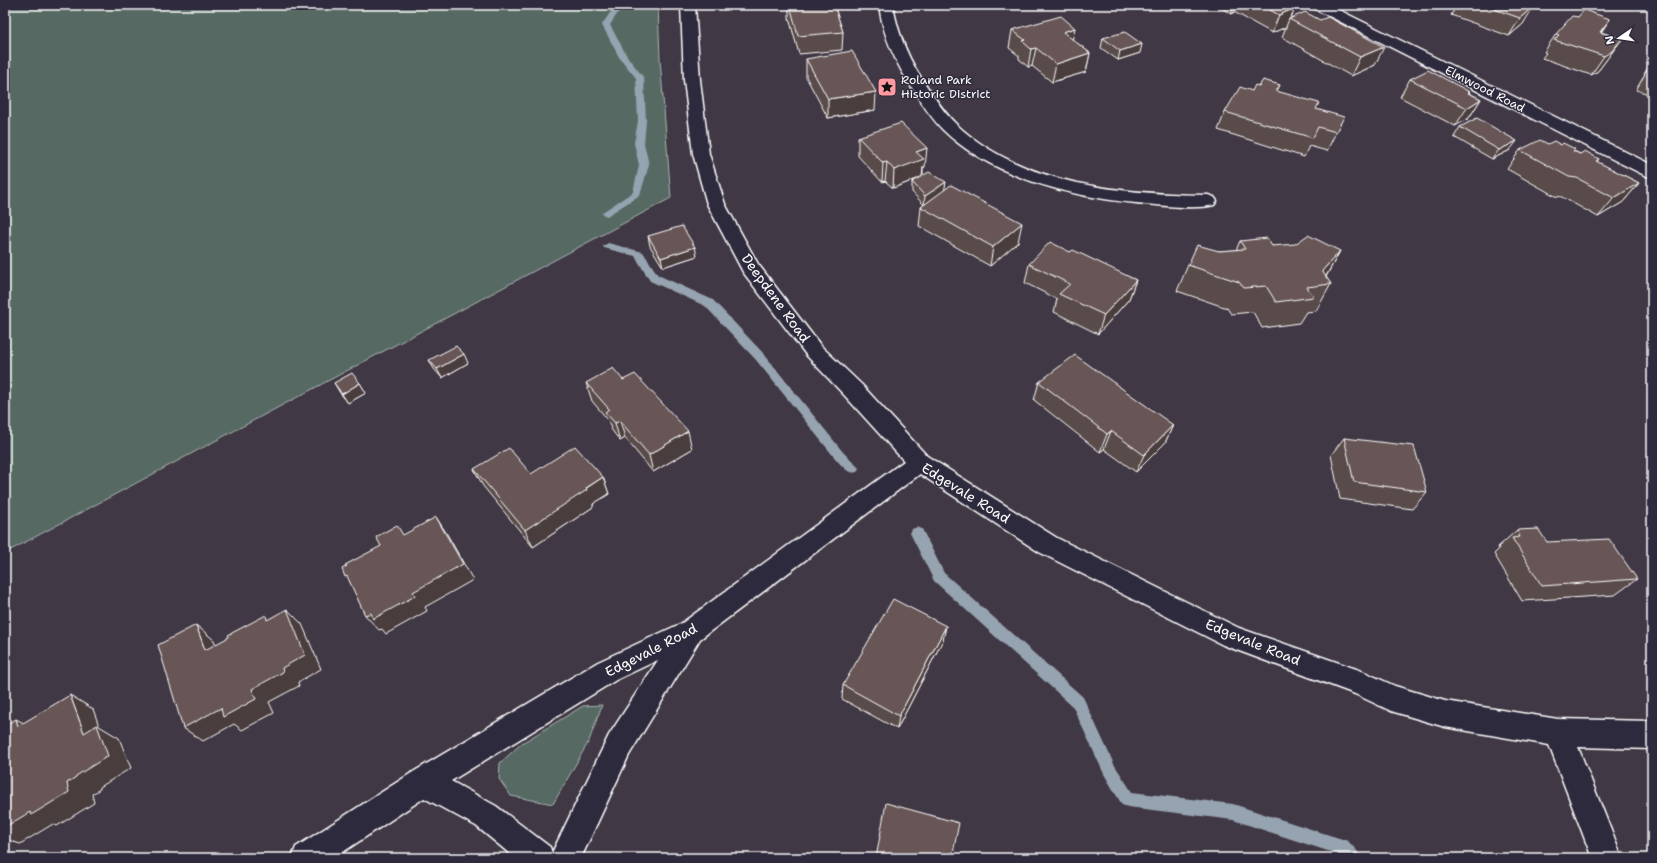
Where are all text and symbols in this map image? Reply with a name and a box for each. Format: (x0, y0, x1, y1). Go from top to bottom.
north arrow (1599, 18, 1639, 58)
text: N (1601, 34, 1618, 46)
street label: Elmwood Road (1442, 62, 1528, 116)
place label: Roland Park Historic District (901, 72, 991, 102)
place icon: Roland Park Historic District (876, 76, 898, 98)
street label: Deepdene Road (738, 250, 814, 346)
street label: Edgevale Road (918, 459, 1014, 527)
street label: Edgevale Road (1203, 615, 1303, 669)
street label: Edgevale Road (602, 619, 700, 681)

